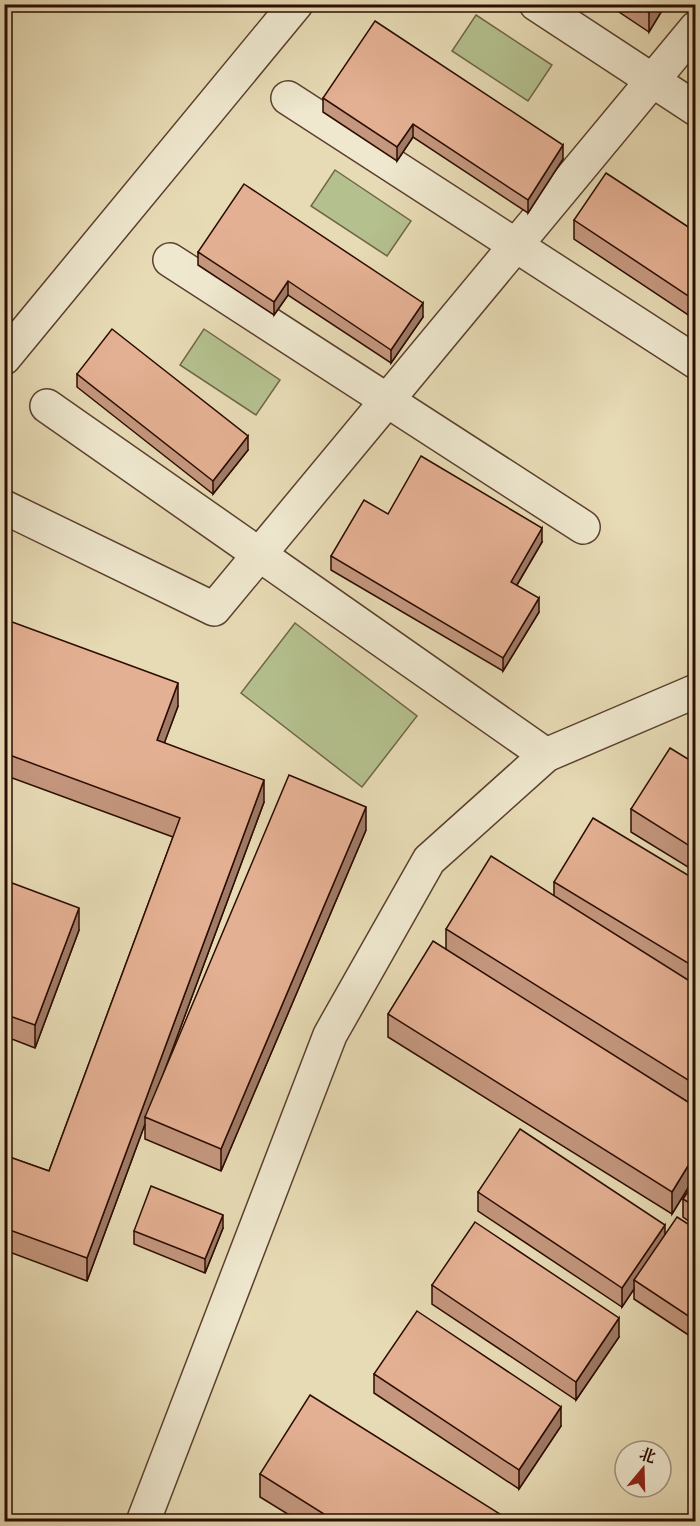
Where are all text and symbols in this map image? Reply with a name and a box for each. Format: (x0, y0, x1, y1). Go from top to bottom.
north arrow (613, 1439, 673, 1499)
text: 北 (637, 1443, 659, 1467)

